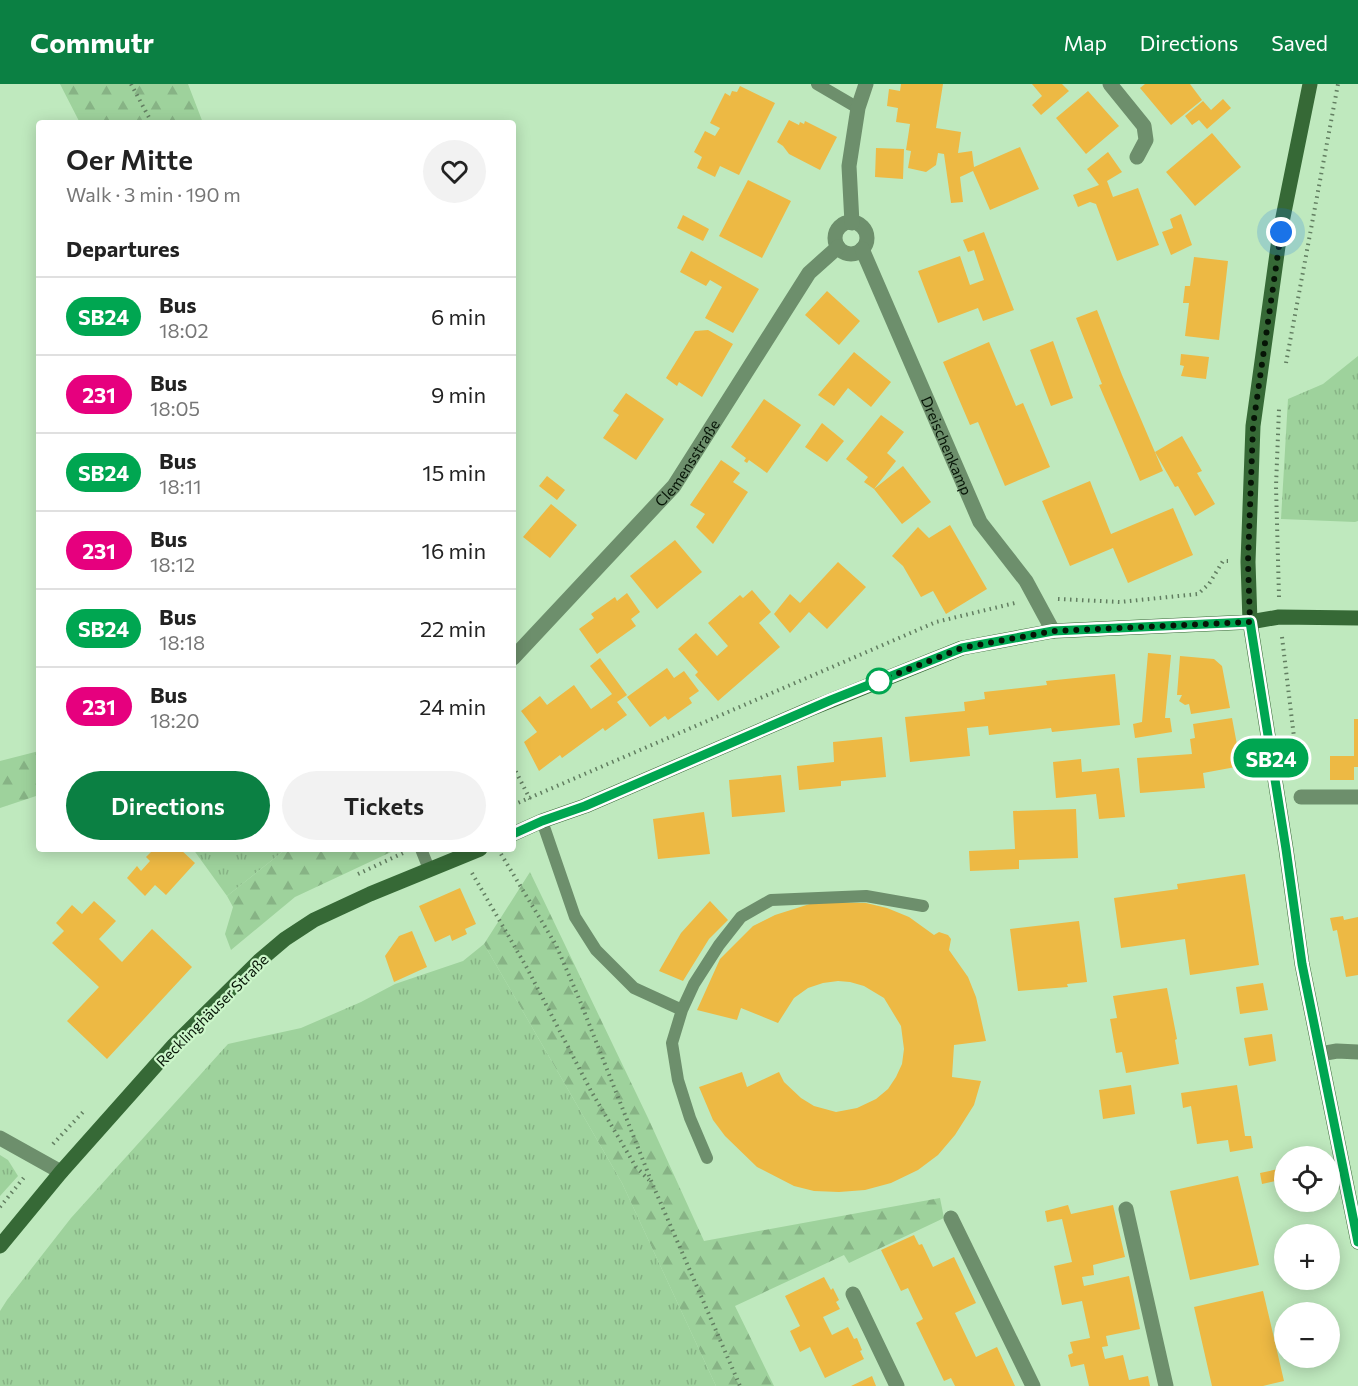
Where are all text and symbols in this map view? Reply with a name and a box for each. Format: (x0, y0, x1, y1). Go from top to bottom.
text: Commutr (30, 25, 154, 59)
text: Map (1064, 30, 1107, 55)
text: Directions (1140, 30, 1238, 55)
text: Saved (1271, 30, 1328, 55)
button: heart (423, 140, 486, 203)
text: Oer Mitte (66, 142, 193, 176)
text: Walk · 3 min · 190 m (66, 182, 241, 206)
your location (1266, 217, 1296, 247)
text: Departures (66, 235, 180, 262)
text: Bus (159, 291, 196, 318)
text: 6 min (431, 303, 486, 330)
text: SB24 (78, 304, 129, 329)
text: 18:02 (159, 318, 209, 342)
text: Bus (150, 369, 187, 396)
text: 9 min (431, 381, 486, 408)
text: 231 (82, 382, 116, 407)
street label: Dreischenkamp (918, 393, 976, 498)
text: 18:05 (150, 396, 200, 420)
street label: Clemensstraße (651, 416, 723, 510)
text: Bus (159, 447, 196, 474)
text: 15 min (422, 459, 486, 486)
text: SB24 (78, 460, 129, 485)
text: 18:11 (159, 474, 202, 498)
text: Bus (150, 525, 187, 552)
text: 16 min (422, 537, 486, 564)
text: 231 (82, 538, 116, 563)
text: 18:12 (150, 552, 195, 576)
text: Bus (159, 603, 196, 630)
text: 22 min (420, 615, 486, 642)
text: SB24 (78, 616, 129, 641)
text: 18:18 (159, 630, 205, 654)
unlabelled marker (866, 668, 892, 694)
text: Bus (150, 681, 187, 708)
text: 24 min (419, 693, 486, 720)
text: 231 (82, 694, 116, 719)
text: 18:20 (150, 708, 200, 732)
line badge: SB24 (1229, 738, 1313, 778)
text: SB24 (1245, 746, 1297, 771)
button: Directions (66, 771, 270, 840)
button: Tickets (282, 771, 486, 840)
street label: Recklinghäuser Straße (152, 950, 272, 1070)
map controls (1274, 1146, 1340, 1368)
button: locate (1274, 1146, 1340, 1212)
button: + (1274, 1224, 1340, 1290)
button: − (1274, 1302, 1340, 1368)

